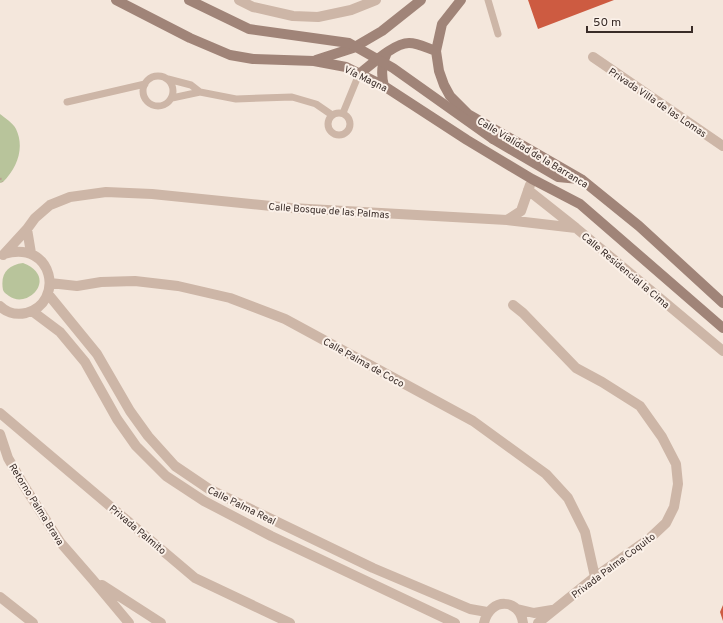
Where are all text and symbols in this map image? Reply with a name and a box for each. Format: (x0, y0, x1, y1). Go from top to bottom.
scale bar (587, 8, 692, 34)
text: 50 m (593, 15, 621, 31)
street label: Vía Magna (342, 63, 389, 95)
street label: Privada Villa de las Lomas (606, 66, 709, 141)
street label: Calle Vialidad de la Barranca (474, 115, 590, 192)
street label: Calle Bosque de las Palmas (268, 201, 390, 222)
street label: Calle Residencial la Cima (578, 230, 672, 312)
street label: Calle Palma de Coco (320, 336, 407, 391)
street label: Retorno Palma Brava (5, 461, 66, 548)
street label: Calle Palma Real (205, 484, 278, 529)
street label: Privada Palmito (106, 503, 169, 558)
street label: Privada Palma Coquito (569, 530, 659, 602)

